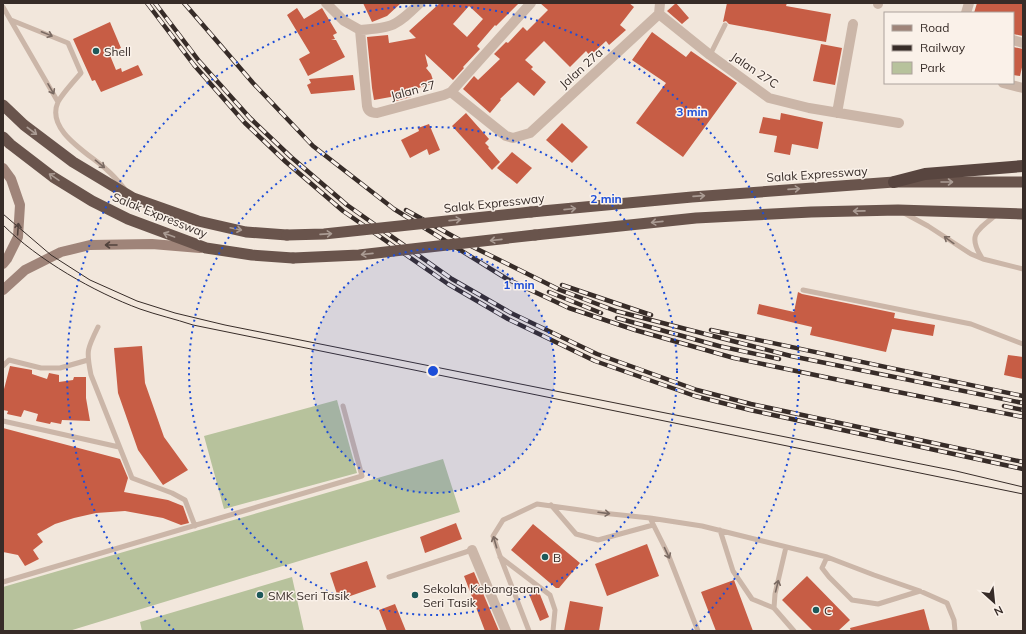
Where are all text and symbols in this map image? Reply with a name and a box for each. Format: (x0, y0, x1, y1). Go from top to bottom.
legend (884, 12, 1014, 84)
text: Road (920, 20, 949, 35)
one-way arrow (41, 31, 53, 39)
text: Railway (920, 40, 966, 55)
place label: Shell (104, 44, 131, 59)
street label: Jalan 27a (556, 45, 606, 91)
marker: Shell (91, 46, 101, 56)
street label: Jalan 27C (728, 49, 782, 91)
text: Park (920, 60, 946, 75)
street label: Jalan 27 (389, 77, 437, 103)
one-way arrow (47, 83, 55, 95)
text: 3 min (676, 104, 708, 119)
one-way arrow (26, 127, 37, 135)
one-way arrow (95, 160, 106, 168)
street label: Salak Expressway (766, 163, 869, 185)
one-way arrow (48, 173, 59, 181)
one-way arrow (940, 178, 953, 186)
one-way arrow (787, 185, 800, 192)
street label: Salak Expressway (110, 189, 210, 241)
street label: Salak Expressway (443, 190, 546, 216)
text: 2 min (590, 191, 622, 206)
one-way arrow (692, 193, 705, 200)
one-way arrow (563, 205, 576, 212)
one-way arrow (853, 207, 866, 215)
one-way arrow (448, 217, 461, 224)
one-way arrow (651, 219, 664, 226)
one-way arrow (15, 223, 22, 236)
one-way arrow (229, 226, 242, 234)
one-way arrow (319, 230, 332, 237)
one-way arrow (163, 231, 176, 238)
one-way arrow (490, 236, 503, 243)
one-way arrow (943, 236, 954, 244)
one-way arrow (105, 241, 118, 249)
one-way arrow (361, 250, 374, 258)
text: 1 min (503, 277, 535, 292)
centre of rings (426, 364, 440, 378)
one-way arrow (597, 509, 610, 517)
one-way arrow (491, 536, 498, 549)
one-way arrow (664, 546, 671, 558)
place label: B (553, 550, 561, 565)
marker: B (540, 552, 550, 562)
one-way arrow (773, 580, 781, 593)
place label: Sekolah Kebangsaan Seri Tasik (423, 581, 540, 610)
north arrow (974, 582, 1014, 622)
place label: SMK Seri Tasik (268, 588, 350, 603)
marker: SMK Seri Tasik (255, 590, 265, 600)
marker: Sekolah Kebangsaan Seri Tasik (410, 590, 420, 600)
place label: C (824, 603, 832, 618)
text: N (992, 603, 1005, 619)
marker: C (811, 605, 821, 615)

